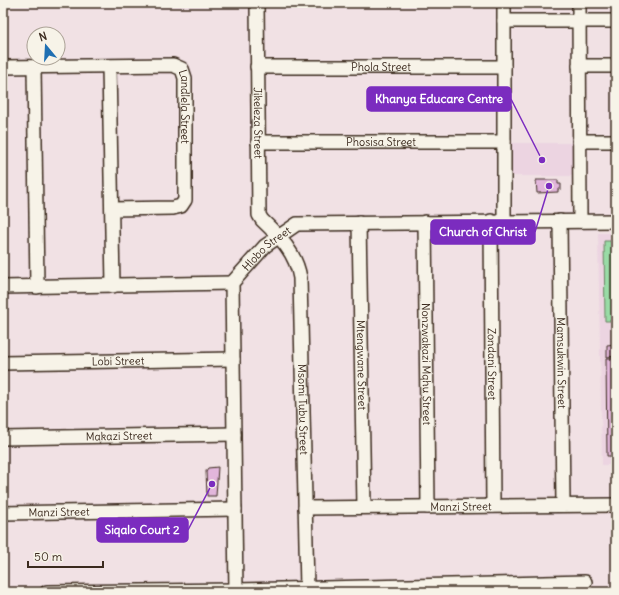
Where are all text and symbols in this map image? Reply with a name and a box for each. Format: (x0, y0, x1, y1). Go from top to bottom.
north arrow (26, 26, 66, 66)
text: N (37, 29, 49, 44)
street label: Phola Street (351, 60, 411, 74)
street label: Landlela Street (176, 68, 192, 144)
street label: Jikeleza Street (251, 87, 265, 159)
callout: Khanya Educare Centre (367, 87, 511, 111)
text: Khanya Educare Centre (375, 91, 504, 107)
street label: Phosisa Street (346, 135, 416, 149)
callout: Church of Christ (431, 220, 535, 244)
street label: Hlobo Street (239, 223, 294, 274)
text: Church of Christ (439, 224, 528, 239)
street label: Nonzwakazi Mqhu Street (419, 303, 434, 425)
street label: Mamsukwin Street (554, 317, 569, 409)
street label: Mtengwane Street (354, 320, 369, 410)
street label: Zondani Street (485, 328, 499, 400)
street label: Lobi Street (92, 354, 145, 368)
street label: Msomi Tubu Street (295, 364, 311, 455)
street label: Makazi Street (85, 428, 153, 444)
street label: Manzi Street (430, 499, 492, 514)
street label: Manzi Street (28, 505, 90, 520)
callout: Siqalo Court 2 (97, 518, 188, 542)
text: Siqalo Court 2 (104, 522, 180, 538)
scale bar (28, 543, 103, 569)
text: 50 m (34, 549, 63, 564)

